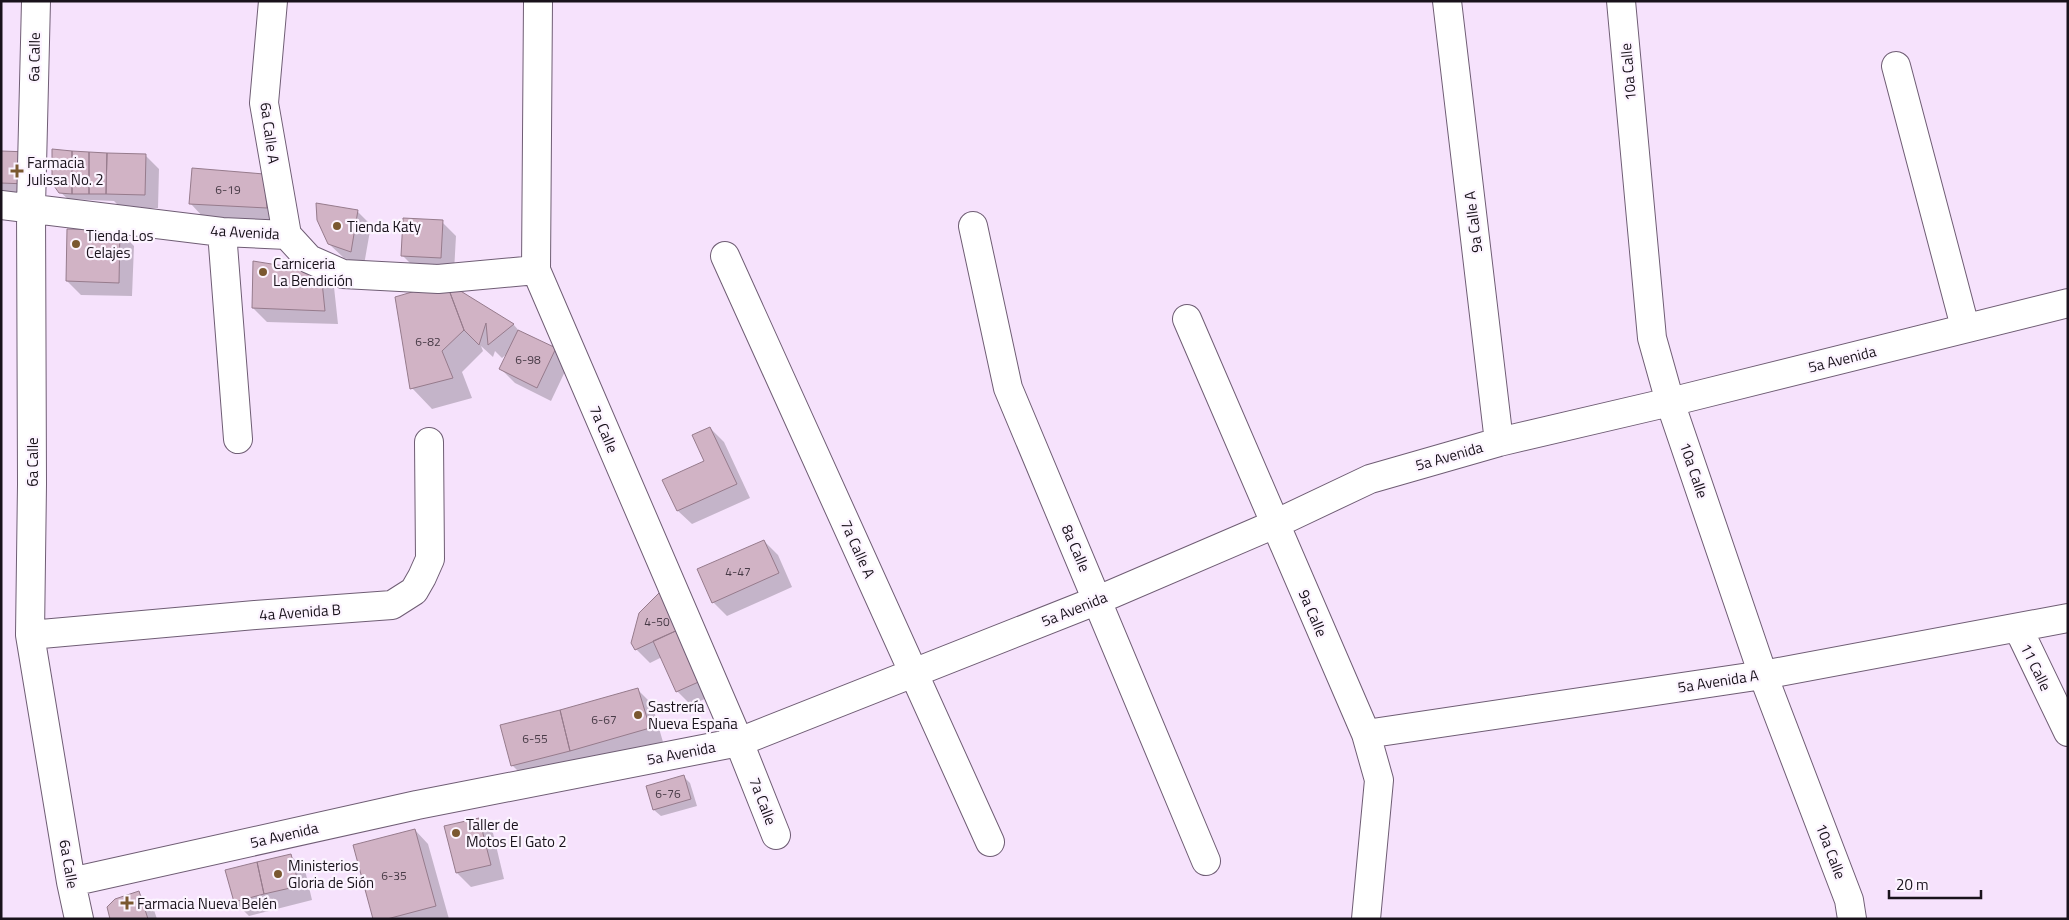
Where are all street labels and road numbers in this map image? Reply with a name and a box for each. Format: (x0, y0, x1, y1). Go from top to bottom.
street label: 6a Calle (22, 32, 46, 82)
street label: 10a Calle (1614, 42, 1642, 102)
street label: 6a Calle A (254, 101, 286, 165)
street label: 9a Calle A (1458, 190, 1488, 254)
street label: 4a Avenida (210, 219, 281, 245)
street label: 5a Avenida (1806, 339, 1879, 379)
street label: 7a Calle (584, 402, 624, 456)
street label: 5a Avenida (1413, 435, 1486, 477)
street label: 6a Calle (21, 437, 44, 487)
street label: 10a Calle (1674, 439, 1714, 501)
street label: 7a Calle A (835, 516, 881, 582)
street label: 8a Calle (1056, 521, 1096, 575)
street label: 5a Avenida (1038, 585, 1111, 633)
street label: 9a Calle (1293, 586, 1333, 640)
street label: 4a Avenida B (258, 598, 342, 626)
street label: 11 Calle (2015, 639, 2057, 695)
street label: 5a Avenida A (1676, 663, 1760, 699)
street label: 5a Avenida (645, 735, 718, 771)
street label: 7a Calle (743, 774, 783, 828)
street label: 5a Avenida (248, 816, 321, 854)
street label: 10a Calle (1810, 820, 1852, 882)
street label: 6a Calle (53, 838, 85, 890)

